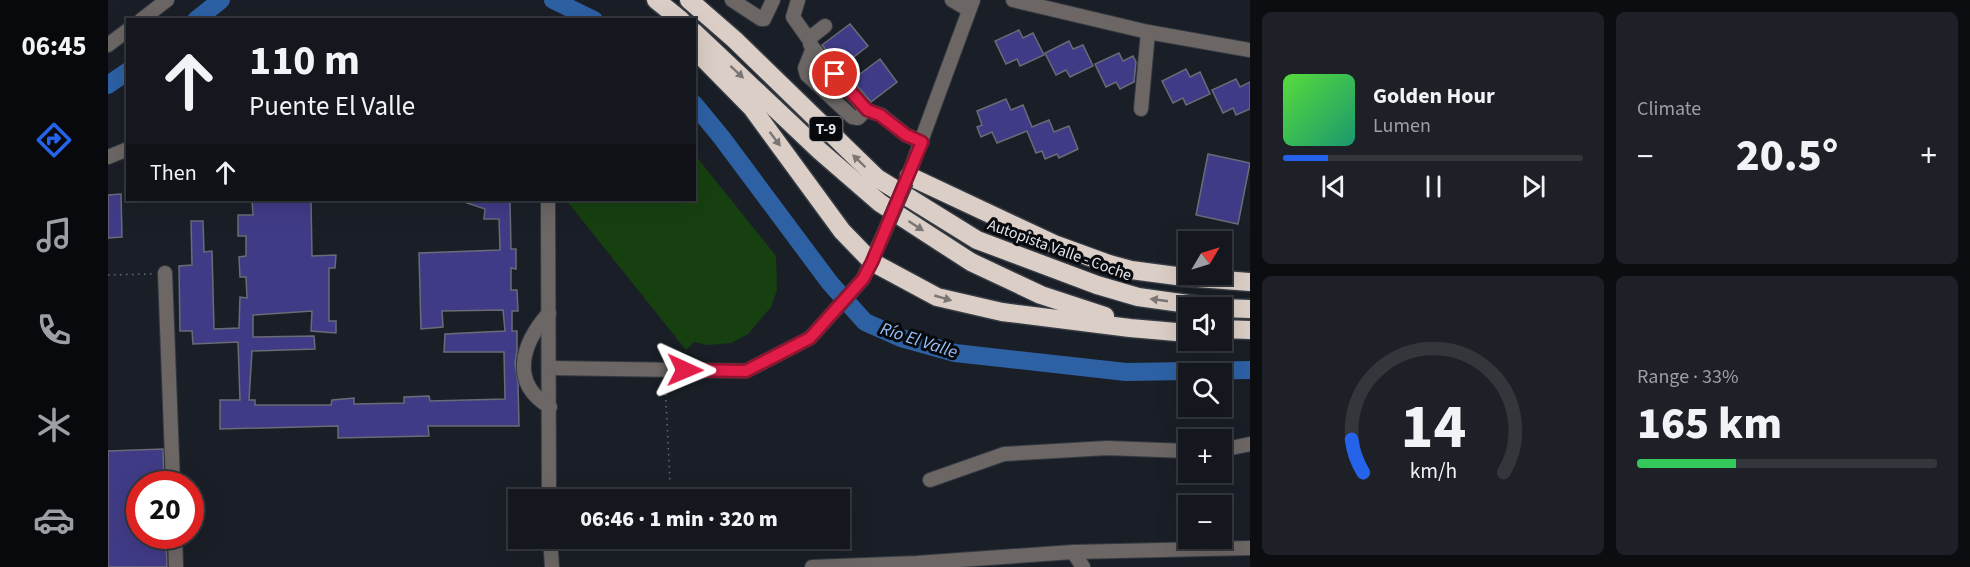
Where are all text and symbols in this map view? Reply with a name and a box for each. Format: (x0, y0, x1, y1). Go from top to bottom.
text: 06:45 (21, 27, 87, 66)
text: 110 m (249, 31, 360, 91)
icon: ahead (150, 42, 228, 120)
pin (809, 48, 860, 99)
icon: arrive (818, 57, 851, 90)
one-way arrow (730, 65, 745, 79)
text: Golden Hour (1373, 80, 1495, 112)
text: Puente El Valle (249, 87, 415, 126)
text: Climate (1637, 95, 1701, 123)
text: Lumen (1373, 112, 1431, 140)
road number: T-9 (810, 117, 842, 141)
icon: directions (33, 119, 75, 161)
text: 20.5° (1736, 124, 1838, 188)
one-way arrow (769, 132, 781, 147)
text: − (1637, 133, 1653, 180)
text: + (1921, 133, 1937, 180)
one-way arrow (853, 154, 867, 168)
icon: ahead (209, 156, 242, 189)
text: Then (150, 157, 197, 189)
icon: previous (1317, 170, 1350, 203)
icon: pause (1417, 170, 1450, 203)
icon: next (1517, 170, 1550, 203)
icon: music (33, 214, 75, 256)
street label: Autopista Valle - Coche (985, 214, 1135, 286)
one-way arrow (908, 221, 924, 232)
north arrow (1178, 231, 1232, 285)
map controls (1178, 231, 1232, 549)
one-way arrow (934, 294, 952, 303)
one-way arrow (1149, 295, 1168, 304)
button: sound (1178, 297, 1232, 351)
icon: phone (33, 309, 75, 351)
water label: Río El Valle (877, 316, 961, 365)
position arrow (653, 338, 717, 402)
button: search (1178, 363, 1232, 417)
text: Range · 33% (1637, 363, 1738, 391)
text: 14 (1400, 383, 1466, 472)
text: 165 km (1637, 392, 1782, 456)
icon: climate (33, 404, 75, 446)
button: + (1178, 429, 1232, 483)
text: km/h (1409, 456, 1457, 487)
speed limit sign: 20 (126, 471, 204, 549)
button: − (1178, 495, 1232, 549)
icon: car (33, 499, 75, 541)
text: 06:46 · 1 min · 320 m (580, 503, 778, 535)

